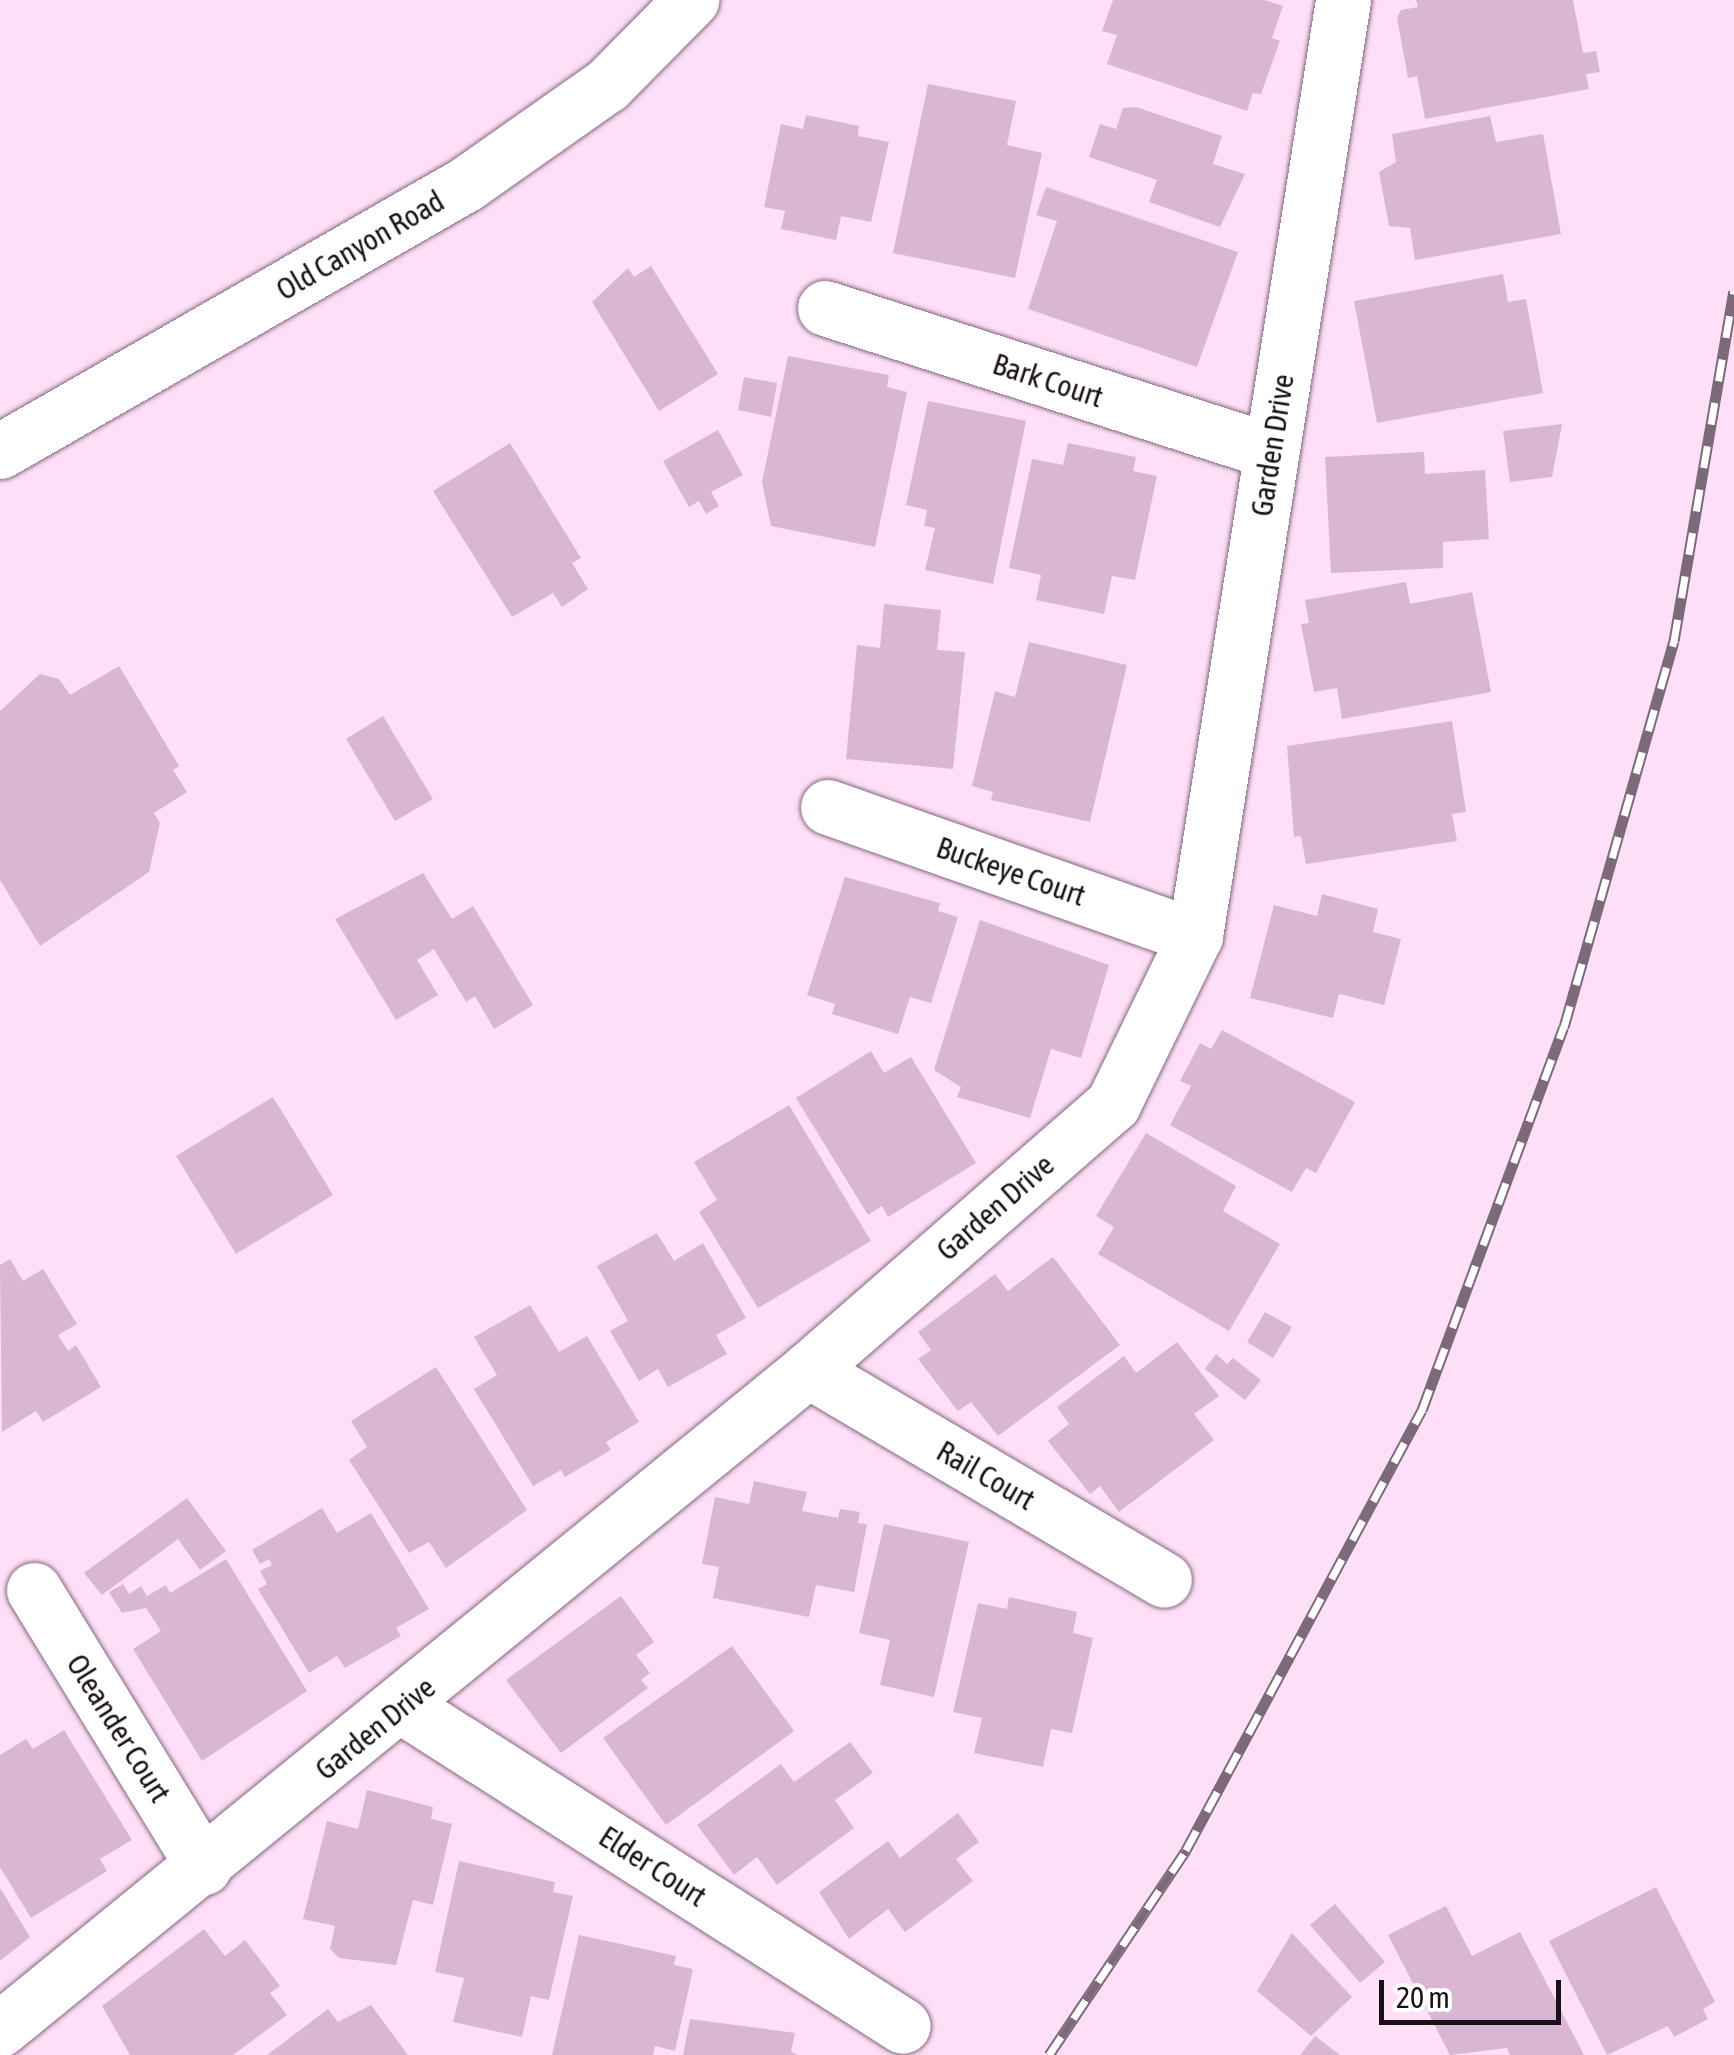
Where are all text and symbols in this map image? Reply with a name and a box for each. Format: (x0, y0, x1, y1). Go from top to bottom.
street label: Old Canyon Road (270, 183, 450, 307)
street label: Bark Court (988, 345, 1108, 415)
street label: Garden Drive (1243, 371, 1301, 519)
street label: Buckeye Court (932, 829, 1090, 913)
street label: Garden Drive (929, 1146, 1061, 1268)
street label: Rail Court (931, 1433, 1041, 1517)
street label: Oleander Court (59, 1647, 179, 1809)
street label: Garden Drive (308, 1669, 442, 1787)
street label: Elder Court (593, 1818, 713, 1914)
scale bar (1384, 1960, 1566, 2022)
text: 20 m (1396, 1980, 1450, 2014)

